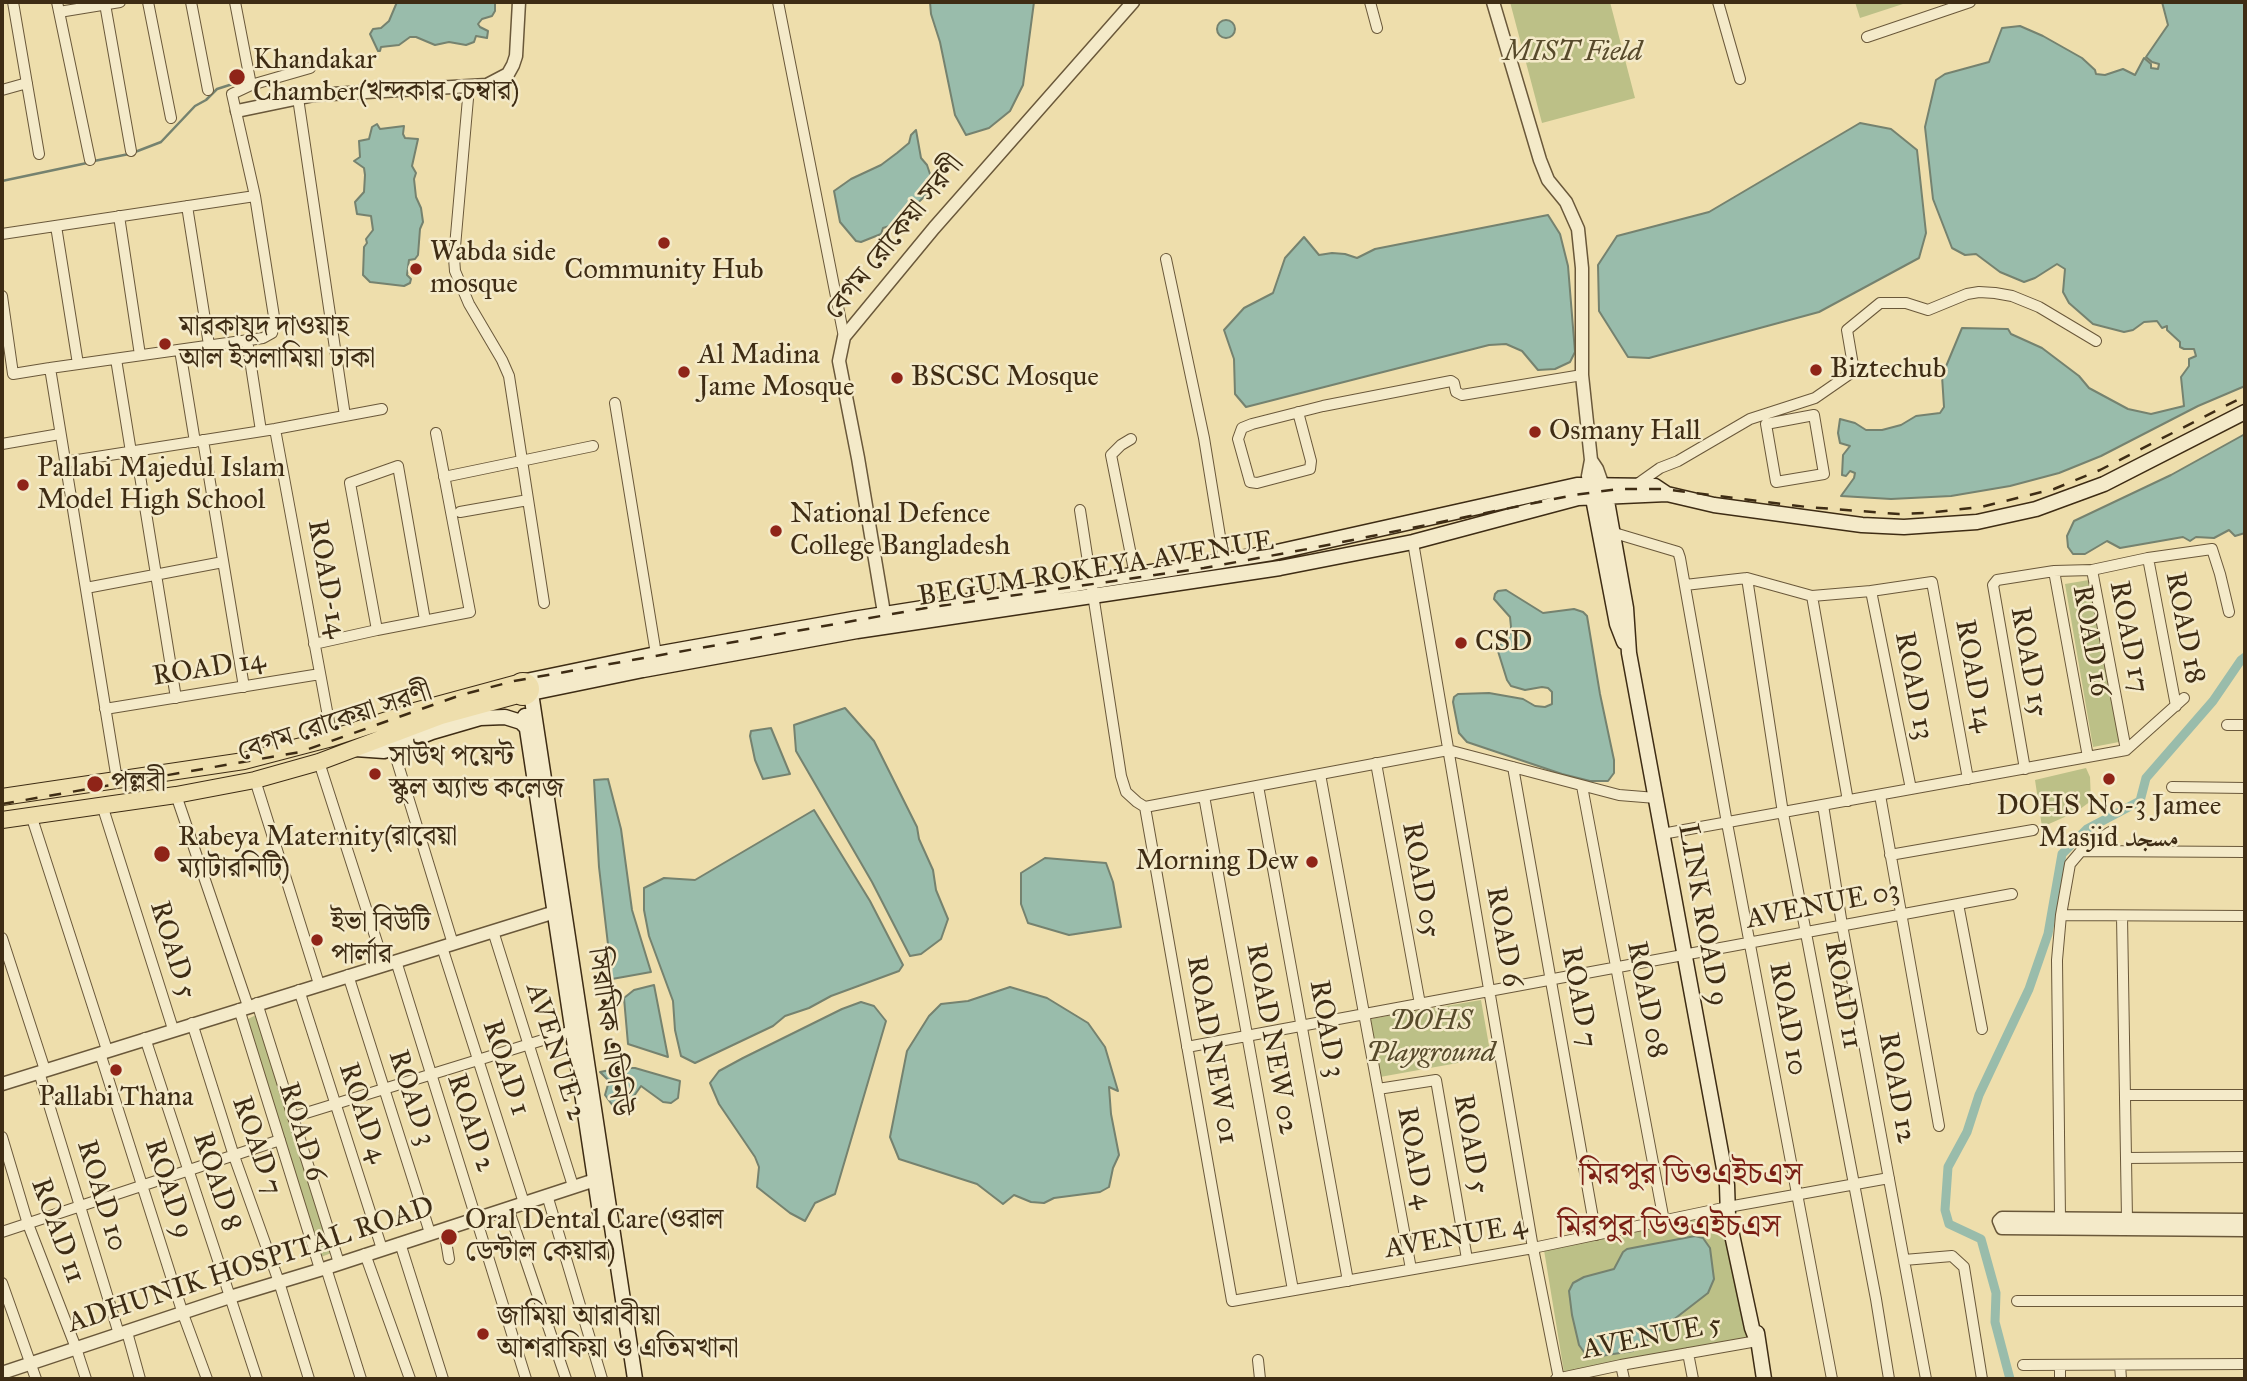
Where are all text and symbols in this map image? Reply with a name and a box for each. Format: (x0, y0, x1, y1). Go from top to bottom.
park label: MIST Field (1504, 36, 1642, 70)
place label: Khandakar Chamber(খন্দকার চেম্বার) (253, 44, 520, 110)
marker: Khandakar Chamber(খন্দকার চেম্বার) (227, 67, 247, 87)
street label: বেগম রোকেয়া সরণী (818, 149, 972, 327)
marker: Community Hub (656, 235, 672, 251)
place label: Wabda side mosque (430, 236, 556, 302)
place label: Community Hub (564, 254, 764, 288)
marker: Wabda side mosque (408, 261, 424, 277)
place label: মারকাযুদ দাওয়াহ আল ইসলামিয়া ঢাকা (179, 311, 375, 377)
marker: মারকাযুদ দাওয়াহ আল ইসলামিয়া ঢাকা (157, 336, 173, 352)
place label: Al Madina Jame Mosque (698, 339, 855, 405)
place label: Biztechub (1830, 353, 1946, 387)
place label: BSCSC Mosque (911, 361, 1099, 395)
marker: Biztechub (1808, 362, 1824, 378)
marker: Al Madina Jame Mosque (676, 364, 692, 380)
marker: BSCSC Mosque (889, 370, 905, 386)
place label: Osmany Hall (1549, 415, 1701, 449)
marker: Osmany Hall (1527, 424, 1543, 440)
place label: Pallabi Majedul Islam Model High School (37, 452, 285, 518)
marker: Pallabi Majedul Islam Model High School (15, 477, 31, 493)
place label: National Defence College Bangladesh (790, 498, 1010, 564)
street label: ROAD-14 (299, 517, 353, 641)
marker: National Defence College Bangladesh (768, 523, 784, 539)
street label: BEGUM ROKEYA AVENUE (916, 525, 1276, 615)
street label: ROAD 18 (2157, 569, 2211, 687)
street label: ROAD 17 (2101, 578, 2155, 696)
street label: ROAD 16 (2064, 583, 2116, 699)
street label: ROAD 15 (2002, 604, 2054, 720)
street label: ROAD 14 (1947, 617, 1999, 735)
place label: CSD (1475, 626, 1532, 660)
street label: ROAD 13 (1886, 629, 1940, 743)
marker: CSD (1453, 635, 1469, 651)
street label: ROAD 14 (150, 644, 268, 694)
street label: বেগম রোকেয়া সরণী (234, 676, 436, 770)
place label: সাউথ পয়েন্ট স্কুল অ্যান্ড কলেজ (389, 741, 564, 807)
marker: সাউথ পয়েন্ট স্কুল অ্যান্ড কলেজ (367, 766, 383, 782)
place label: পল্লবী (111, 767, 166, 801)
marker: DOHS No-3 Jamee Masjid مسجد (2101, 771, 2117, 787)
marker: পল্লবী (85, 774, 105, 794)
place label: DOHS No-3 Jamee Masjid مسجد (1996, 790, 2222, 856)
street label: ROAD 05 (1393, 820, 1447, 940)
place label: Rabeya Maternity(রাবেয়া ম্যাটারনিটি) (178, 821, 457, 887)
street label: LINK ROAD 9 (1669, 821, 1735, 1009)
marker: Rabeya Maternity(রাবেয়া ম্যাটারনিটি) (152, 844, 172, 864)
place label: Morning Dew (1136, 845, 1298, 879)
marker: Morning Dew (1304, 854, 1320, 870)
street label: AVENUE 03 (1743, 875, 1903, 937)
street label: ROAD 6 (1478, 884, 1528, 990)
street label: ROAD 5 (141, 897, 203, 1003)
place label: ইভা বিউটি পার্লার (331, 907, 431, 973)
marker: ইভা বিউটি পার্লার (309, 932, 325, 948)
street label: ROAD 11 (1816, 938, 1868, 1052)
street label: ROAD 08 (1618, 939, 1674, 1061)
street label: ROAD NEW 02 (1238, 941, 1304, 1137)
street label: ROAD 7 (1553, 944, 1603, 1050)
street label: সিরামিক এভিনিউ (580, 946, 636, 1118)
street label: ROAD NEW 01 (1178, 953, 1244, 1147)
street label: ROAD 10 (1761, 960, 1813, 1078)
street label: ROAD 3 (1301, 978, 1351, 1080)
street label: AVENUE 2 (517, 979, 593, 1125)
park label: DOHS Playground (1366, 1005, 1496, 1071)
street label: ROAD 1 (474, 1016, 536, 1120)
street label: ROAD 12 (1870, 1030, 1922, 1146)
street label: ROAD 3 (380, 1046, 442, 1150)
street label: ROAD 4 (330, 1059, 394, 1167)
marker: Pallabi Thana (108, 1062, 124, 1078)
street label: ROAD 2 (438, 1070, 502, 1176)
street label: ROAD 6 (270, 1079, 332, 1185)
place label: Pallabi Thana (38, 1081, 194, 1115)
street label: ROAD 7 (224, 1092, 288, 1200)
street label: ROAD 5 (1445, 1092, 1495, 1196)
street label: ROAD 4 (1389, 1105, 1439, 1211)
street label: ROAD 8 (184, 1128, 248, 1236)
street label: ROAD 9 (136, 1135, 200, 1243)
street label: ROAD 10 (68, 1136, 134, 1256)
district label: মিরপুর ডিওএইচএস (1579, 1157, 1803, 1195)
street label: ROAD 11 (23, 1174, 91, 1288)
street label: ADHUNIK HOSPITAL ROAD (64, 1191, 438, 1341)
place label: Oral Dental Care(ওরাল ডেন্টাল কেয়ার) (465, 1204, 724, 1270)
street label: AVENUE 4 (1382, 1209, 1530, 1267)
district label: মিরপুর ডিওএইচএস (1557, 1209, 1781, 1247)
marker: Oral Dental Care(ওরাল ডেন্টাল কেয়ার) (439, 1227, 459, 1247)
place label: জামিয়া আরাবীয়া আশরাফিয়া ও এতিমখানা (497, 1301, 739, 1367)
street label: AVENUE 5 (1579, 1308, 1725, 1368)
marker: জামিয়া আরাবীয়া আশরাফিয়া ও এতিমখানা (475, 1326, 491, 1342)

